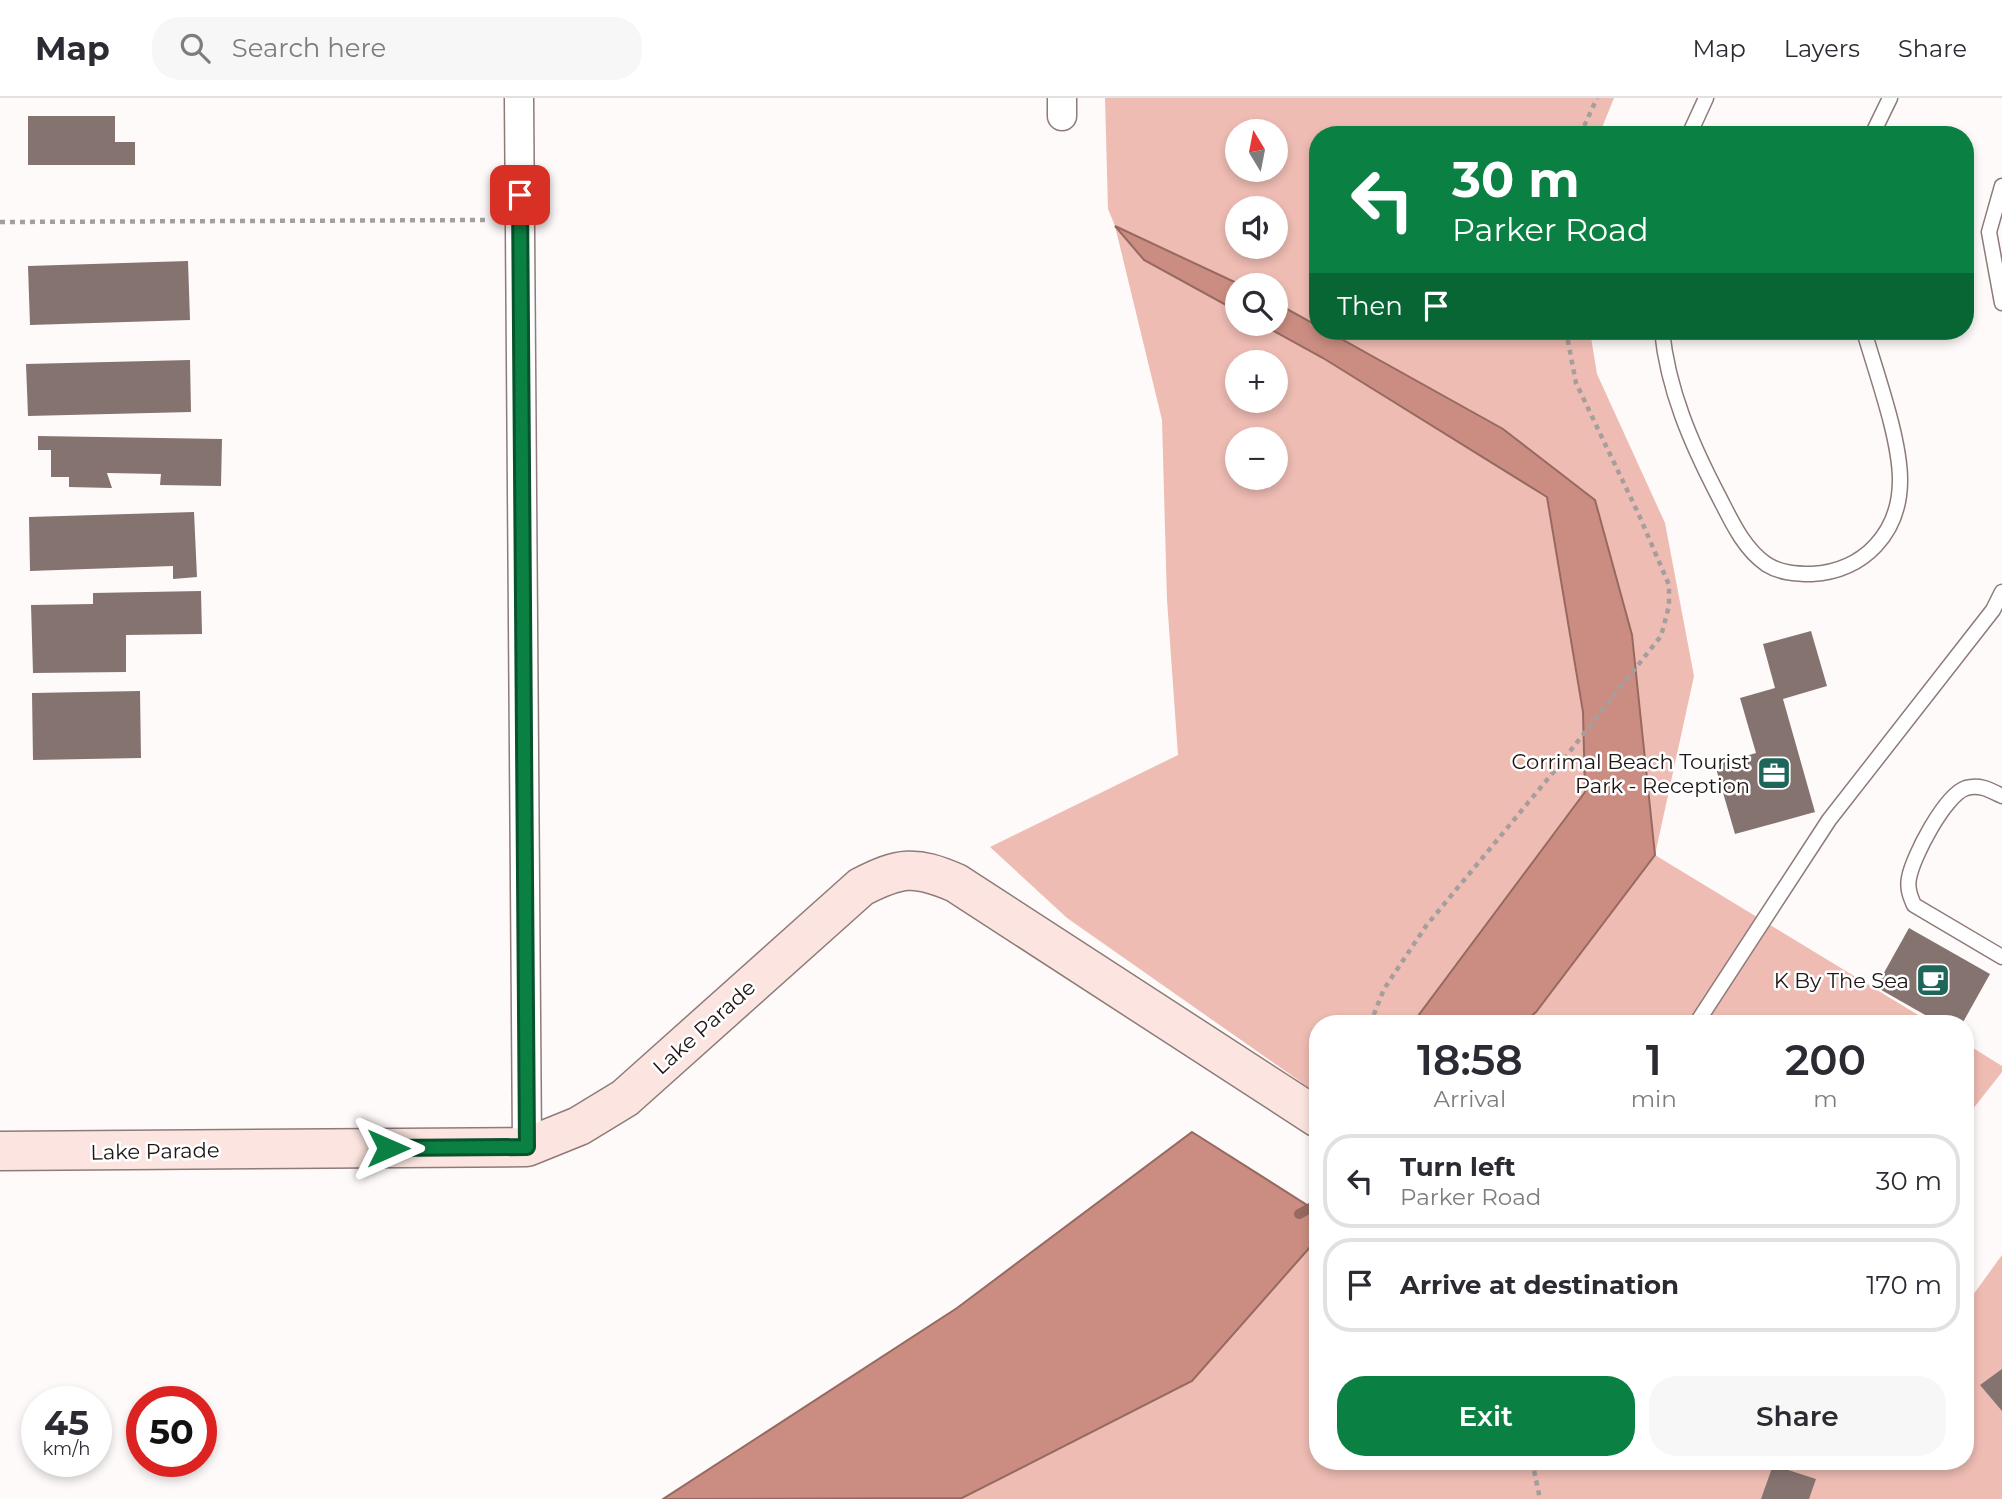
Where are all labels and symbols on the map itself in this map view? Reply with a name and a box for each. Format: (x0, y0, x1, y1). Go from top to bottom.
north arrow (1225, 119, 1288, 182)
pin (490, 165, 550, 225)
place label: Corrimal Beach Tourist Park - Reception (1512, 749, 1750, 798)
office icon: Corrimal Beach Tourist Park - Reception (1755, 754, 1793, 792)
cafe icon: K By The Sea (1914, 961, 1952, 999)
place label: K By The Sea (1774, 968, 1909, 993)
street label: Lake Parade (648, 975, 760, 1079)
position arrow (351, 1111, 425, 1185)
street label: Lake Parade (90, 1137, 220, 1165)
speed limit sign: 50 (126, 1386, 217, 1477)

